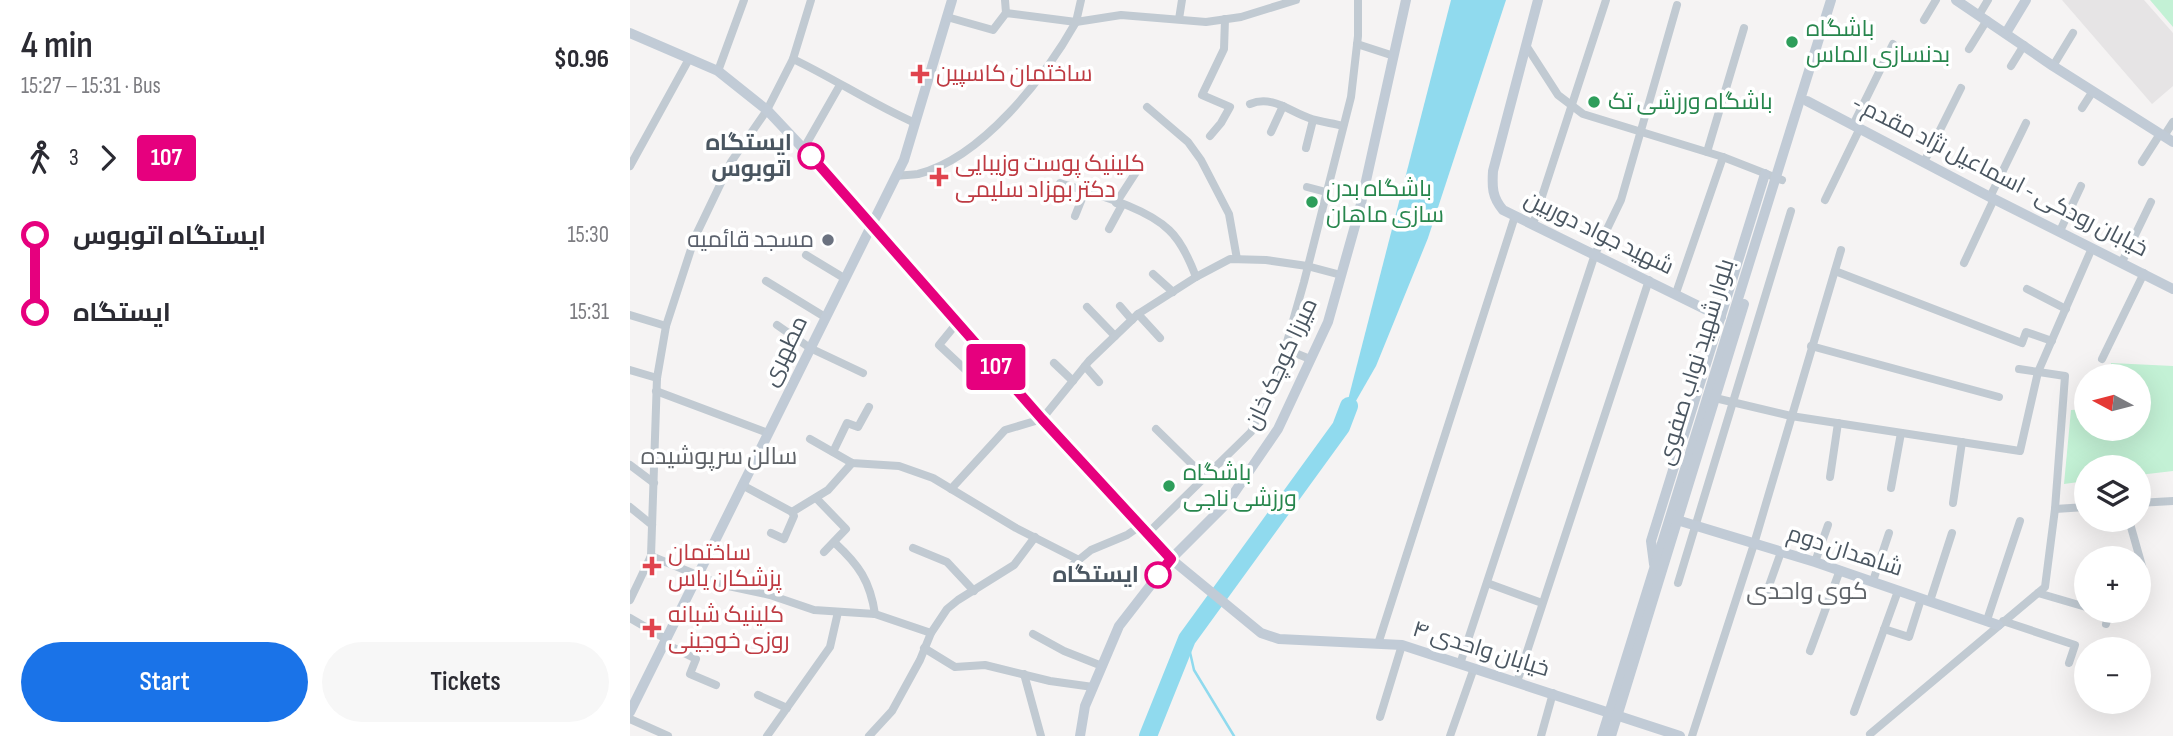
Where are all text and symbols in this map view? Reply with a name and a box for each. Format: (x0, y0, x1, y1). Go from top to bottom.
place label: باشگاه بدنسازی الماس (1806, 15, 1950, 69)
text: 4 min (21, 23, 93, 68)
marker: باشگاه بدنسازی الماس (1784, 34, 1800, 50)
text: $0.96 (554, 44, 609, 75)
place label: ساختمان کاسپین (936, 60, 1092, 88)
marker: ساختمان کاسپین (910, 64, 930, 84)
text: 15:27 – 15:31 · Bus (21, 72, 161, 100)
place label: باشگاه ورزشی تک (1608, 88, 1773, 116)
street label: - خیابان رودکی - اسماعیل نژاد مقدم (1847, 89, 2153, 264)
marker: باشگاه ورزشی تک (1586, 94, 1602, 110)
place label: ایستگاه اتوبوس (705, 129, 792, 183)
icon: walk (21, 139, 59, 177)
icon: forward (89, 139, 127, 177)
text: 107 (151, 143, 182, 172)
marker: ایستگاه اتوبوس (798, 143, 824, 169)
text: 3 (69, 144, 79, 172)
place label: کلینیک پوست وزیبایی دکتر بهزاد سلیمی (955, 150, 1145, 204)
marker: کلینیک پوست وزیبایی دکتر بهزاد سلیمی (929, 167, 949, 187)
place label: باشگاه بدن سازی ماهان (1326, 175, 1444, 229)
street label: شهید جواد دوربین (1520, 185, 1678, 281)
marker: باشگاه بدن سازی ماهان (1304, 194, 1320, 210)
text: ایستگاه اتوبوس (73, 221, 266, 252)
text: 15:30 (567, 221, 609, 249)
place label: مسجد قائمیه (687, 226, 814, 254)
marker: مسجد قائمیه (820, 232, 836, 248)
street label: بلوار شهید نواب صفوی (1651, 255, 1741, 469)
street label: میرزا کوچک خان (1238, 294, 1324, 434)
text: ایستگاه (73, 298, 171, 329)
text: 15:31 (570, 298, 609, 326)
street label: مطهری (756, 311, 814, 391)
line badge: 107 (956, 344, 1036, 390)
text: 107 (980, 352, 1012, 381)
north arrow (2074, 364, 2151, 441)
map controls (2074, 364, 2151, 714)
district label: سالن سرپوشیده (641, 442, 797, 472)
button: layers (2074, 455, 2151, 532)
place label: باشگاه ورزشی ناجی (1183, 459, 1297, 513)
marker: باشگاه ورزشی ناجی (1161, 478, 1177, 494)
street label: شاهدان دوم (1783, 519, 1906, 584)
place label: ساختمان پزشکان یاس (668, 539, 782, 593)
button: + (2074, 546, 2151, 623)
marker: ساختمان پزشکان یاس (642, 556, 662, 576)
place label: ایستگاه (1052, 561, 1139, 589)
marker: ایستگاه (1145, 562, 1171, 588)
district label: کوی واحدی (1746, 577, 1868, 606)
place label: کلینیک شبانه روزی خوجینی (668, 601, 790, 655)
street label: خیابان واحدی ۴ (1409, 615, 1553, 683)
marker: کلینیک شبانه روزی خوجینی (642, 618, 662, 638)
button: − (2074, 637, 2151, 714)
button: Start (21, 642, 308, 722)
button: Tickets (322, 642, 609, 722)

